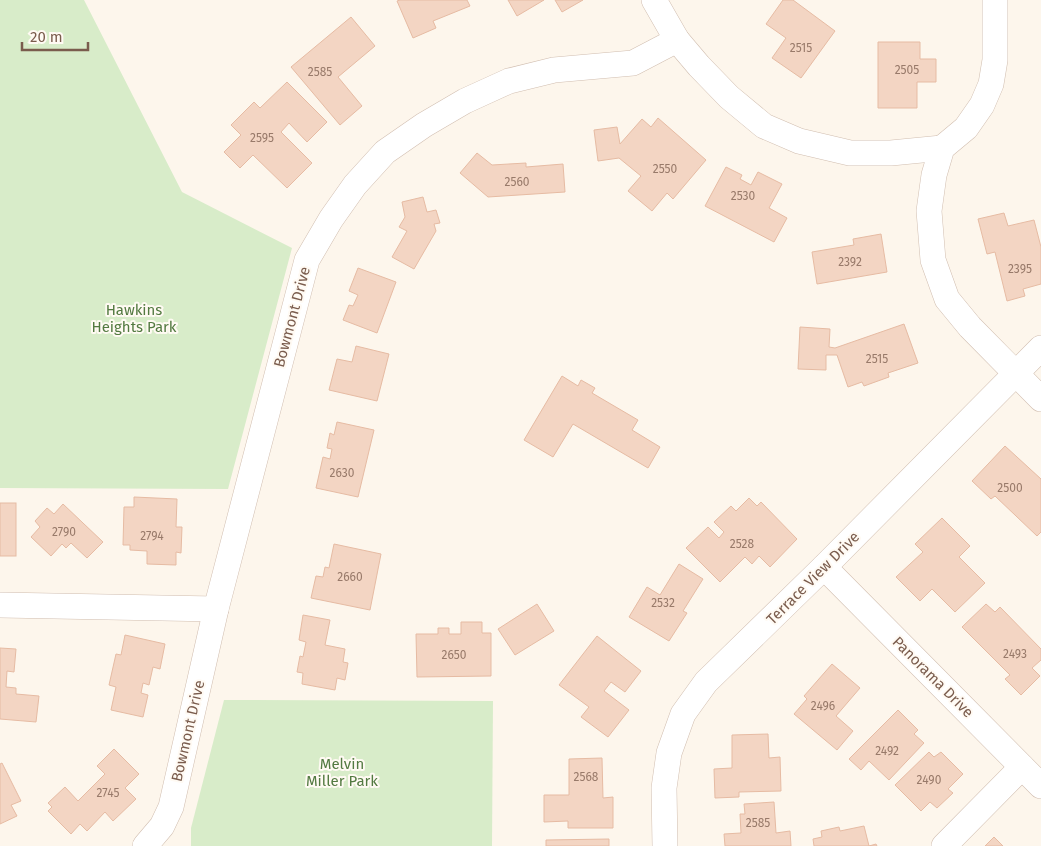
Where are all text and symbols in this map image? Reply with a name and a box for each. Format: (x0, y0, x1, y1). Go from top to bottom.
scale bar (22, 20, 89, 52)
text: 20 m (30, 28, 63, 46)
house number: 2515 (790, 41, 812, 55)
house number: 2505 (895, 63, 919, 77)
house number: 2585 (308, 65, 332, 79)
house number: 2595 (250, 131, 274, 145)
house number: 2550 (653, 162, 678, 176)
house number: 2560 (504, 175, 530, 189)
house number: 2530 (731, 189, 756, 203)
house number: 2392 (838, 255, 862, 269)
house number: 2395 (1008, 262, 1032, 276)
street label: Bowmont Drive (270, 265, 314, 369)
park label: Hawkins Heights Park (91, 301, 177, 336)
house number: 2515 (866, 352, 888, 366)
house number: 2630 (330, 466, 355, 480)
house number: 2500 (997, 481, 1023, 495)
house number: 2790 (52, 525, 76, 539)
street label: Terrace View Drive (763, 528, 863, 628)
house number: 2794 (140, 529, 164, 543)
house number: 2528 (730, 537, 755, 551)
house number: 2660 (337, 570, 363, 584)
house number: 2532 (651, 596, 675, 610)
street label: Panorama Drive (889, 633, 977, 721)
house number: 2493 (1003, 647, 1027, 661)
house number: 2650 (442, 648, 467, 662)
street label: Bowmont Drive (168, 678, 208, 784)
house number: 2496 (811, 699, 835, 713)
house number: 2492 (875, 744, 899, 758)
park label: Melvin Miller Park (306, 755, 378, 790)
house number: 2568 (574, 770, 599, 784)
house number: 2490 (917, 773, 942, 787)
house number: 2745 (97, 786, 119, 800)
house number: 2585 (746, 816, 770, 830)

